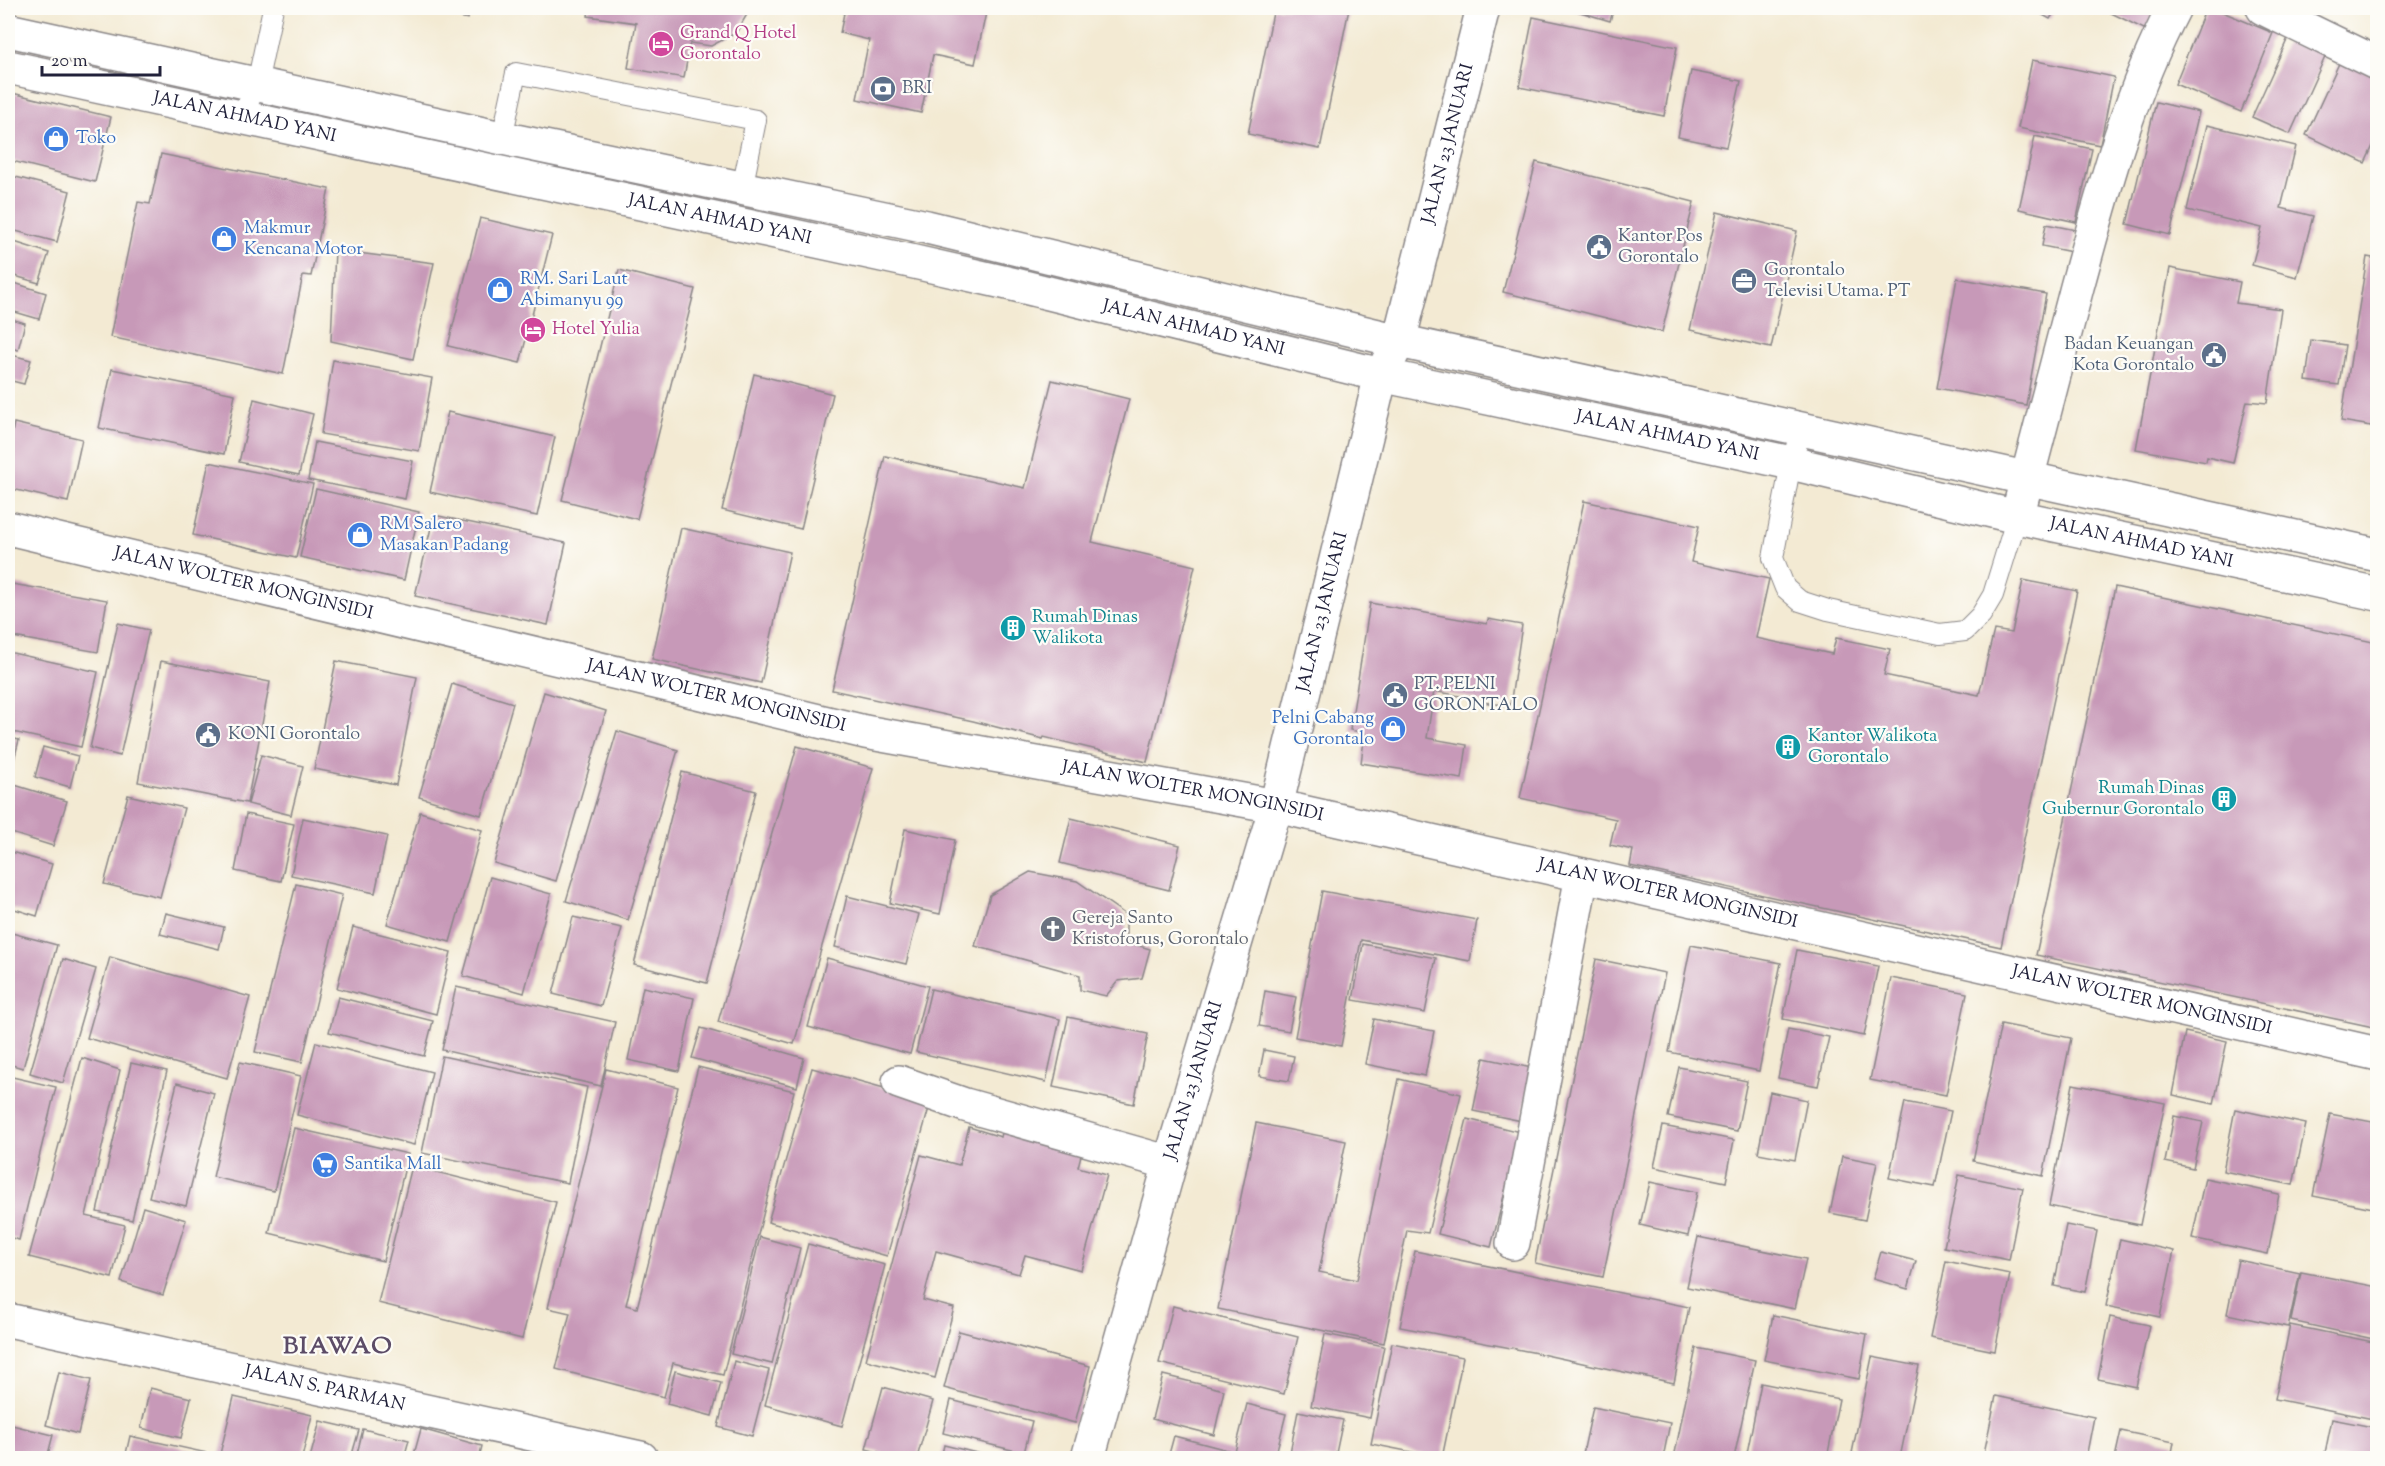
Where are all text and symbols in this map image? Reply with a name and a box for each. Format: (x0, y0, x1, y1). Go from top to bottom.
place label: Grand Q Hotel Gorontalo (680, 21, 797, 68)
hotel icon: Grand Q Hotel Gorontalo (646, 29, 676, 59)
scale bar (42, 39, 160, 77)
text: 20 m (51, 49, 88, 75)
street label: JALAN 23 JANUARI (1416, 61, 1481, 228)
bank icon: BRI (868, 74, 898, 104)
place label: BRI (902, 76, 932, 102)
street label: JALAN AHMAD YANI (150, 85, 339, 150)
shop icon: Toko (41, 124, 71, 154)
place label: Toko (76, 126, 116, 152)
street label: JALAN AHMAD YANI (625, 188, 814, 252)
place label: Makmur Kencana Motor (244, 216, 363, 263)
shop icon: Makmur Kencana Motor (209, 224, 239, 254)
place label: Kantor Pos Gorontalo (1618, 224, 1703, 271)
public building icon: Kantor Pos Gorontalo (1584, 232, 1614, 262)
place label: Gorontalo Televisi Utama. PT (1764, 258, 1911, 305)
office icon: Gorontalo Televisi Utama. PT (1729, 266, 1759, 296)
place label: RM. Sari Laut Abimanyu 99 (520, 267, 628, 314)
shop icon: RM. Sari Laut Abimanyu 99 (485, 275, 515, 305)
street label: JALAN AHMAD YANI (1099, 294, 1287, 364)
hotel icon: Hotel Yulia (518, 315, 548, 345)
place label: Hotel Yulia (552, 317, 640, 343)
place label: Badan Keuangan Kota Gorontalo (2064, 332, 2194, 379)
public building icon: Badan Keuangan Kota Gorontalo (2199, 340, 2229, 370)
street label: JALAN AHMAD YANI (1572, 404, 1761, 469)
street label: JALAN AHMAD YANI (2046, 511, 2235, 576)
place label: RM Salero Masakan Padang (380, 512, 509, 559)
shop icon: RM Salero Masakan Padang (345, 520, 375, 550)
street label: JALAN 23 JANUARI (1291, 529, 1355, 696)
street label: JALAN WOLTER MONGINSIDI (110, 540, 376, 627)
place label: Rumah Dinas Walikota (1032, 605, 1138, 652)
building icon: Rumah Dinas Walikota (998, 613, 1028, 643)
street label: JALAN WOLTER MONGINSIDI (583, 653, 849, 740)
place label: PT. PELNI GORONTALO (1414, 672, 1538, 719)
public building icon: PT. PELNI GORONTALO (1380, 680, 1410, 710)
place label: Pelni Cabang Gorontalo (1272, 706, 1374, 753)
shop icon: Pelni Cabang Gorontalo (1378, 714, 1408, 744)
public building icon: KONI Gorontalo (193, 720, 223, 750)
place label: KONI Gorontalo (228, 722, 360, 748)
place label: Kantor Walikota Gorontalo (1808, 724, 1937, 771)
building icon: Kantor Walikota Gorontalo (1773, 732, 1803, 762)
street label: JALAN WOLTER MONGINSIDI (1059, 755, 1326, 829)
place label: Rumah Dinas Gubernur Gorontalo (2042, 776, 2204, 823)
building icon: Rumah Dinas Gubernur Gorontalo (2209, 784, 2239, 814)
street label: JALAN WOLTER MONGINSIDI (1534, 852, 1800, 936)
place label: Gereja Santo Kristoforus, Gorontalo (1072, 906, 1249, 953)
church icon: Gereja Santo Kristoforus, Gorontalo (1038, 914, 1068, 944)
street label: JALAN WOLTER MONGINSIDI (2008, 959, 2274, 1043)
street label: JALAN 23 JANUARI (1158, 998, 1230, 1164)
supermarket icon: Santika Mall (310, 1150, 340, 1180)
place label: Santika Mall (344, 1152, 442, 1178)
district label: BIAWAO (283, 1330, 393, 1364)
street label: JALAN S. PARMAN (241, 1359, 407, 1419)

